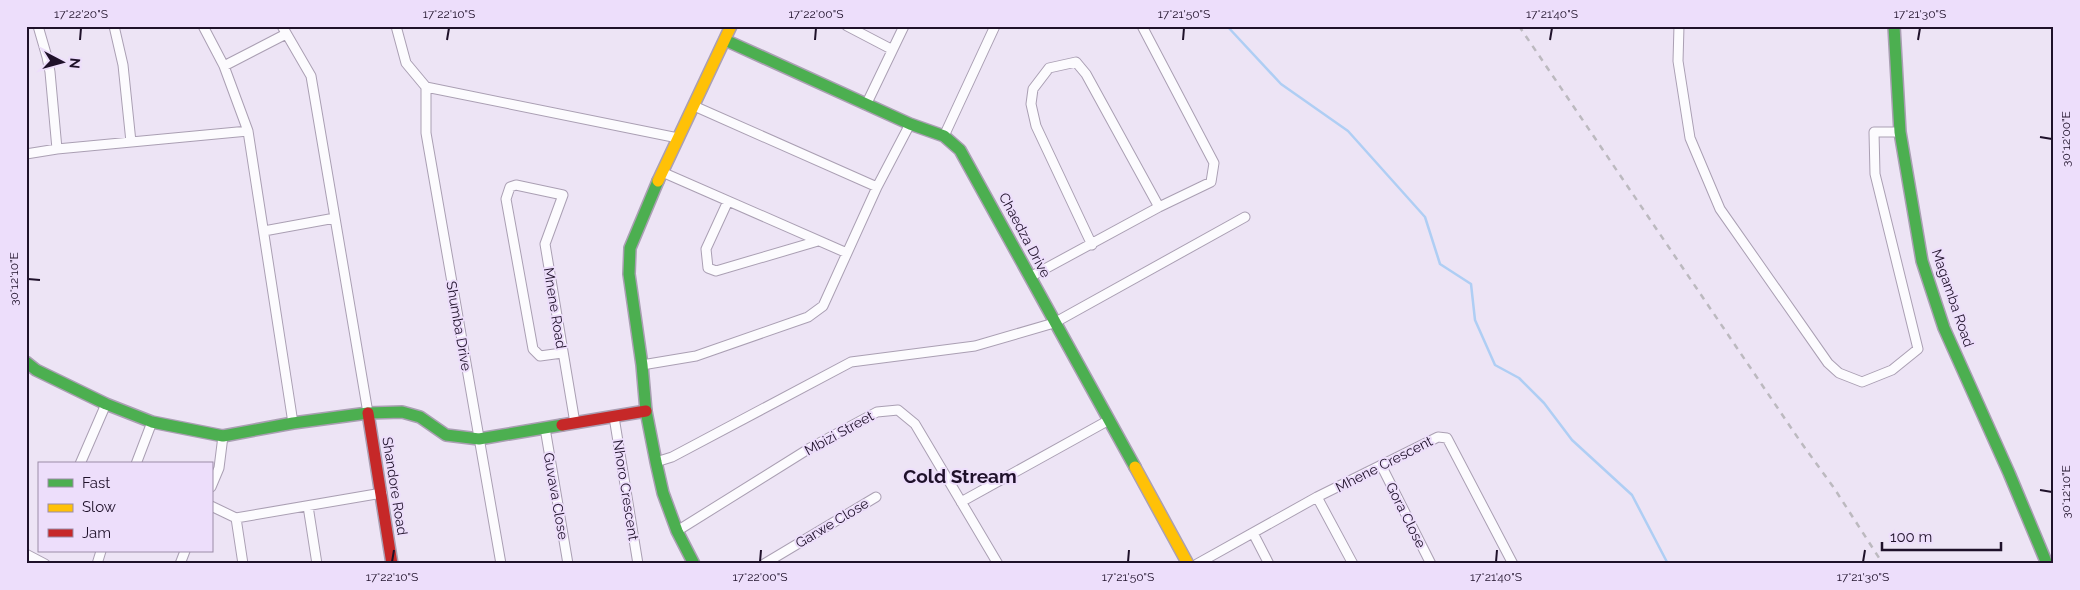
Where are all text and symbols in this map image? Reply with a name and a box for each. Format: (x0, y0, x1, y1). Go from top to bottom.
text: 17°22'20"S (54, 7, 108, 21)
text: 17°22'10"S (423, 7, 475, 21)
text: 17°22'00"S (789, 7, 843, 21)
text: 17°21'50"S (1158, 7, 1210, 21)
text: 17°21'40"S (1526, 7, 1578, 21)
text: 17°21'30"S (1894, 7, 1946, 21)
north arrow (38, 38, 88, 88)
text: N (66, 57, 83, 70)
text: 30°12'00"E (2059, 111, 2073, 167)
street label: Chaedza Drive (996, 190, 1054, 280)
street label: Magamba Road (1929, 247, 1977, 349)
text: 30°12'10"E (7, 252, 21, 306)
street label: Mnene Road (541, 266, 569, 350)
street label: Shumba Drive (443, 280, 475, 372)
street label: Mbizi Street (802, 407, 877, 458)
street label: Mhene Crescent (1333, 433, 1435, 495)
street label: Shandore Road (379, 436, 411, 536)
street label: Nhoro Crescent (610, 438, 642, 542)
street label: Guvava Close (540, 451, 572, 541)
legend (38, 462, 212, 552)
district label: Cold Stream (903, 465, 1017, 487)
text: 30°12'10"E (2059, 465, 2073, 519)
text: Fast (82, 474, 110, 492)
street label: Gora Close (1383, 480, 1429, 550)
street label: Garwe Close (793, 495, 871, 551)
text: Slow (82, 498, 116, 516)
scale bar (1882, 520, 2001, 552)
text: Jam (82, 524, 111, 542)
text: 100 m (1890, 528, 1932, 546)
text: 17°22'10"S (366, 570, 418, 584)
text: 17°22'00"S (733, 570, 787, 584)
text: 17°21'50"S (1102, 570, 1154, 584)
text: 17°21'40"S (1470, 570, 1522, 584)
text: 17°21'30"S (1837, 570, 1889, 584)

